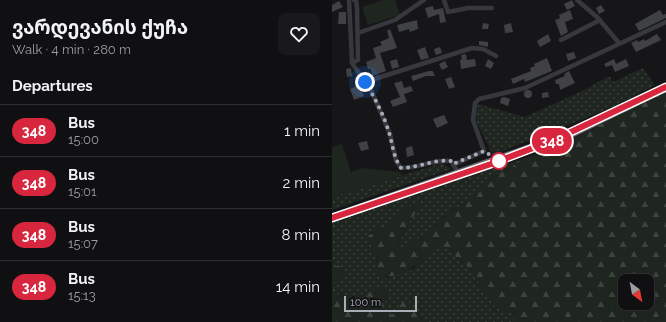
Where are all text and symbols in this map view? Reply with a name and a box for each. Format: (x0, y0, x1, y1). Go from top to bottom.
button: heart (278, 13, 320, 55)
text: ვარდევანის ქუჩა (12, 16, 188, 38)
text: Walk · 4 min · 280 m (12, 42, 131, 57)
your location (355, 72, 375, 92)
text: Departures (12, 77, 93, 95)
text: Bus (68, 114, 95, 132)
text: 1 min (284, 122, 320, 140)
text: 348 (22, 123, 46, 139)
line badge: 348 (529, 128, 575, 154)
text: 15:00 (68, 132, 99, 147)
text: 348 (540, 133, 564, 149)
unlabelled marker (490, 152, 508, 170)
text: Bus (68, 166, 95, 184)
text: 2 min (283, 174, 320, 192)
text: 348 (22, 175, 46, 191)
text: 15:01 (68, 184, 97, 199)
text: Bus (68, 218, 95, 236)
text: 8 min (281, 226, 320, 244)
text: 348 (22, 227, 46, 243)
text: 15:07 (68, 236, 98, 251)
text: Bus (68, 270, 95, 288)
north arrow (618, 274, 654, 310)
map controls (618, 274, 654, 310)
text: 14 min (276, 278, 320, 296)
text: 348 (22, 279, 46, 295)
text: 15:13 (68, 288, 96, 303)
scale bar (344, 294, 417, 313)
text: 100 m (350, 296, 381, 309)

